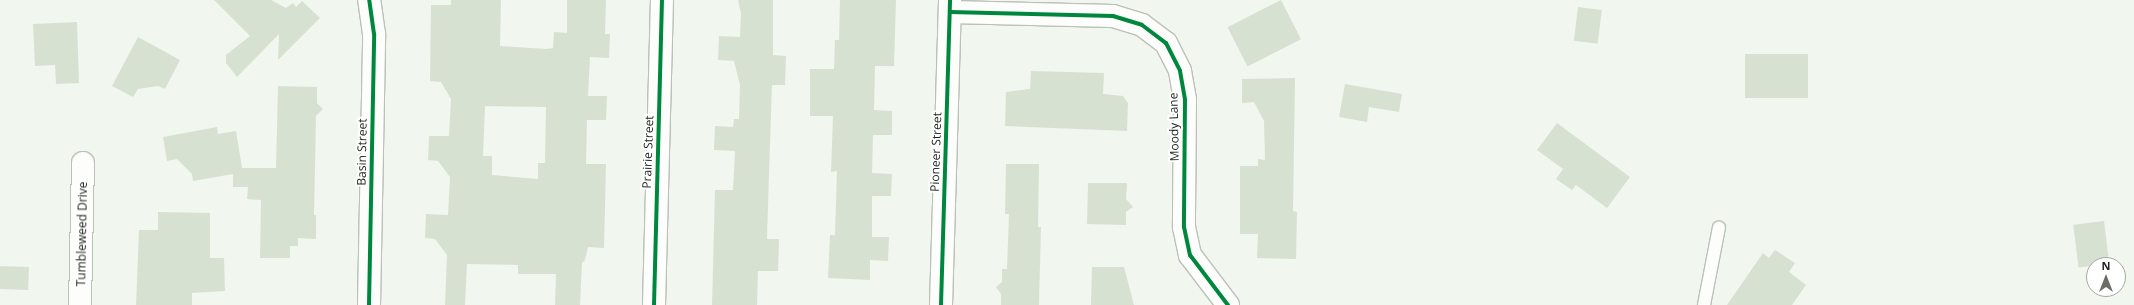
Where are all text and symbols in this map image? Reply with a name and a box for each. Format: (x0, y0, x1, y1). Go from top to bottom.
street label: Moody Lane (1166, 93, 1182, 161)
street label: Pioneer Street (927, 112, 945, 192)
street label: Prairie Street (640, 115, 656, 189)
street label: Basin Street (354, 118, 370, 186)
street label: Tumbleweed Drive (74, 181, 90, 287)
north arrow (2086, 257, 2126, 297)
text: N (2102, 258, 2110, 273)

